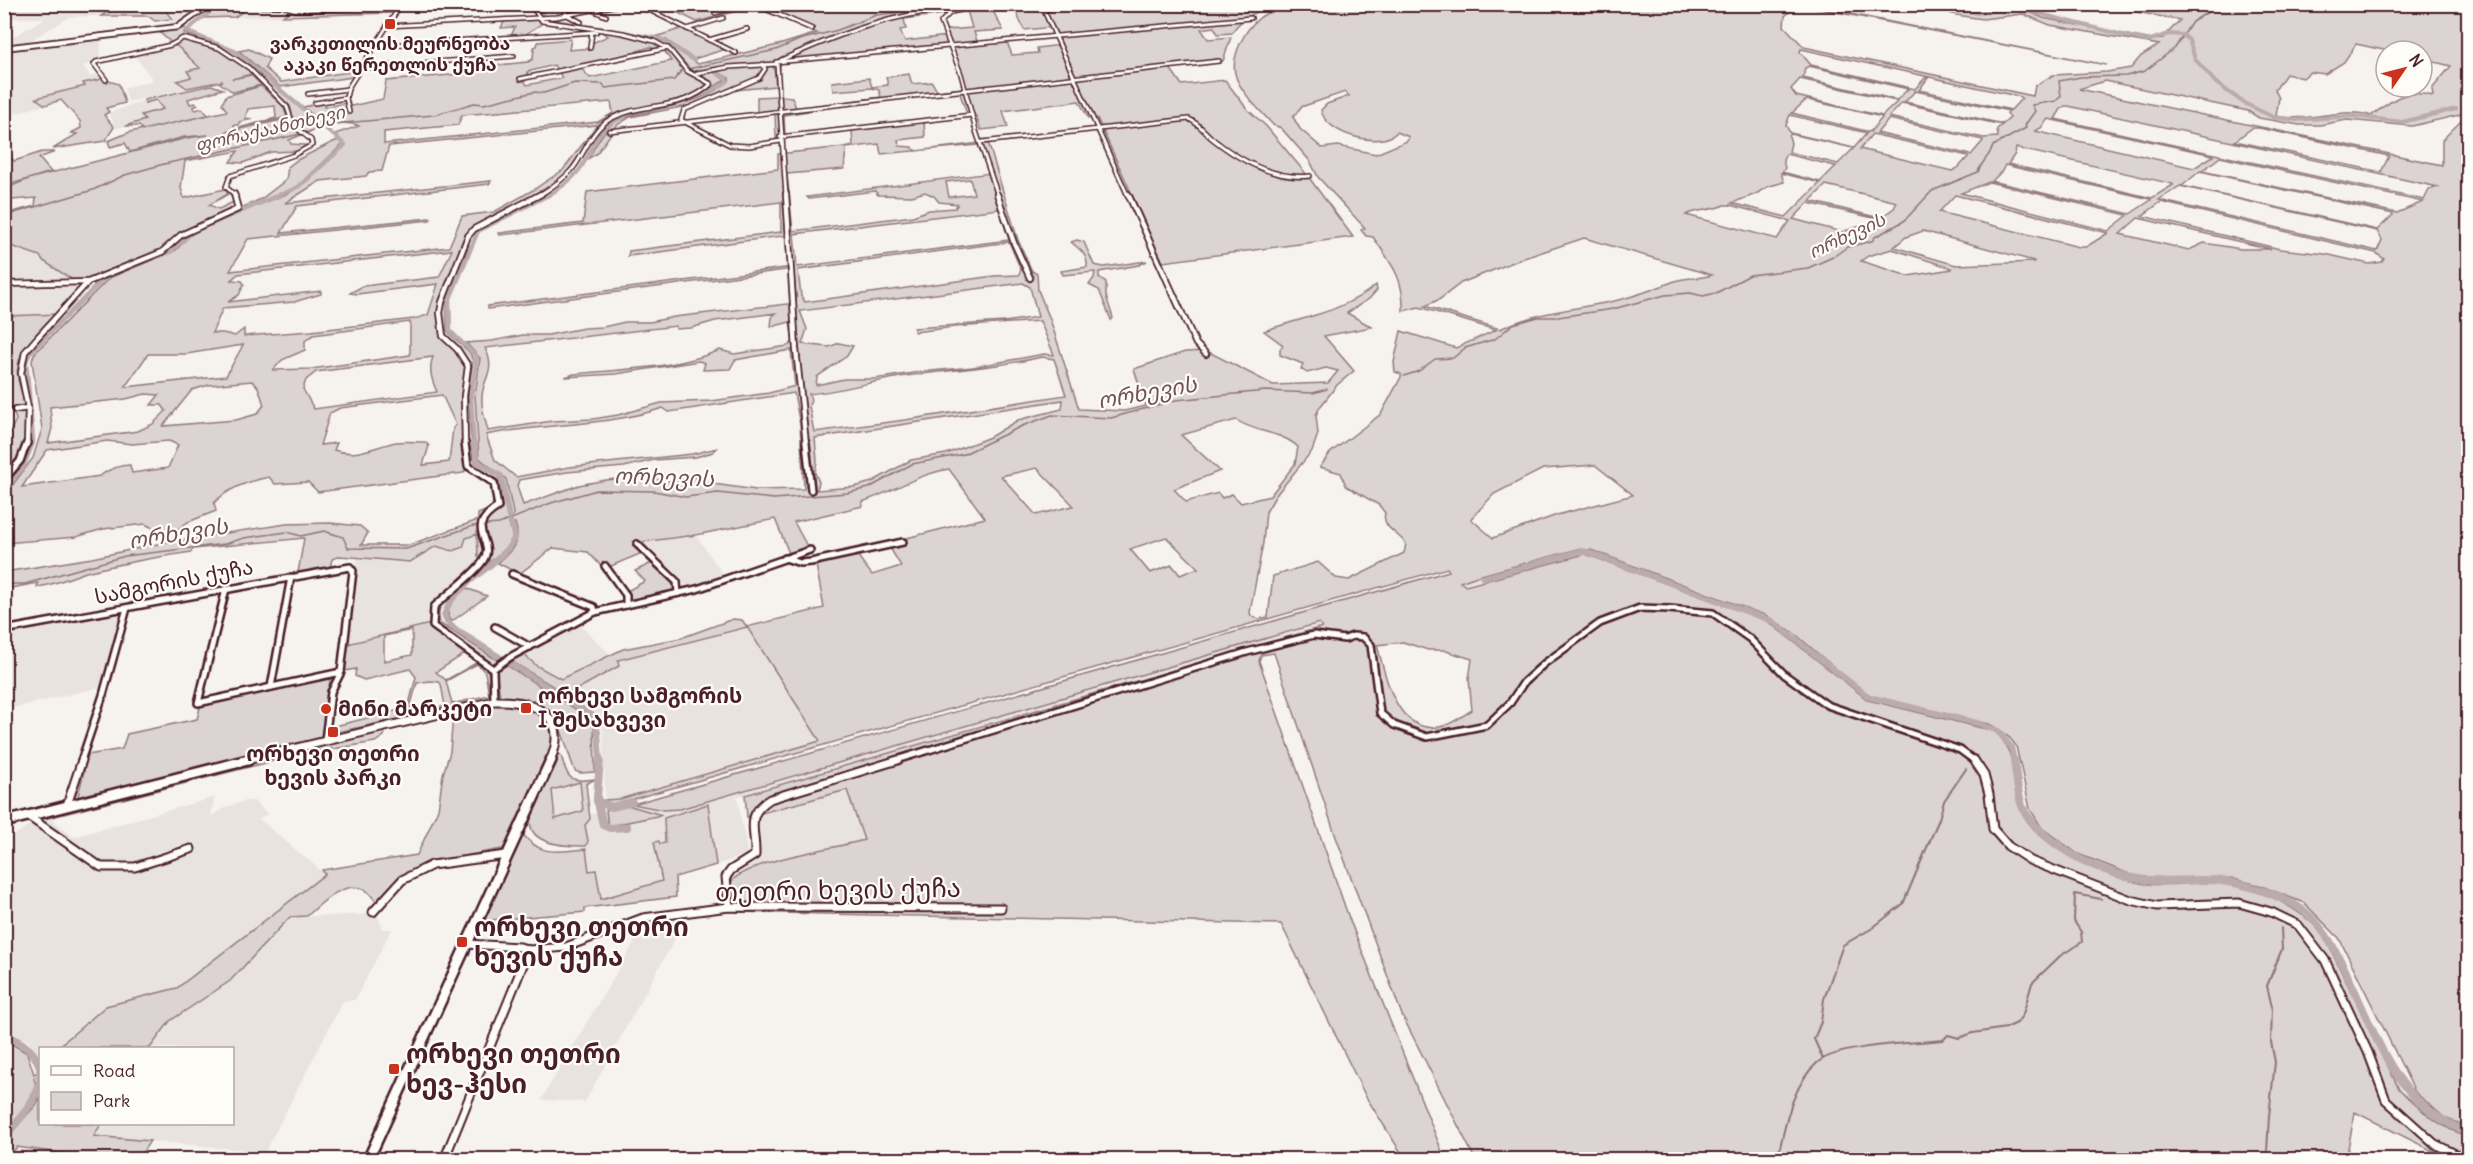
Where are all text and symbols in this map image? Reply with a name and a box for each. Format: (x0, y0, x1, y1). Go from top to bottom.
marker: ვარკეთილის მეურნეობა აკაკი წერეთლის ქუჩა (383, 17, 397, 31)
place label: ვარკეთილის მეურნეობა აკაკი წერეთლის ქუჩა (270, 32, 510, 76)
north arrow (2374, 39, 2434, 99)
text: N (2405, 50, 2428, 71)
water label: ფორაქაანთხევი (193, 100, 348, 157)
water label: ორხევის (1805, 207, 1890, 263)
water label: ორხევის (1095, 369, 1199, 414)
water label: ორხევის (614, 461, 715, 493)
water label: ორხევის (126, 511, 230, 555)
street label: სამგორის ქუჩა (92, 553, 256, 610)
place label: ორხევი სამგორის I შესახვევი (538, 682, 742, 733)
place label: მინი მარკეტი (338, 695, 492, 722)
marker: ორხევი სამგორის I შესახვევი (519, 701, 533, 715)
marker: მინი მარკეტი (319, 702, 333, 716)
marker: ორხევი თეთრი ხევის პარკი (326, 725, 340, 739)
place label: ორხევი თეთრი ხევის პარკი (246, 740, 420, 791)
street label: თეთრი ხევის ქუჩა (715, 871, 961, 908)
place label: ორხევი თეთრი ხევის ქუჩა (474, 910, 689, 973)
marker: ორხევი თეთრი ხევის ქუჩა (455, 935, 469, 949)
place label: ორხევი თეთრი ხევ-ჰესი (406, 1037, 621, 1100)
legend (39, 1047, 234, 1125)
text: Road (93, 1059, 136, 1082)
marker: ორხევი თეთრი ხევ-ჰესი (387, 1062, 401, 1076)
text: Park (93, 1089, 130, 1112)

